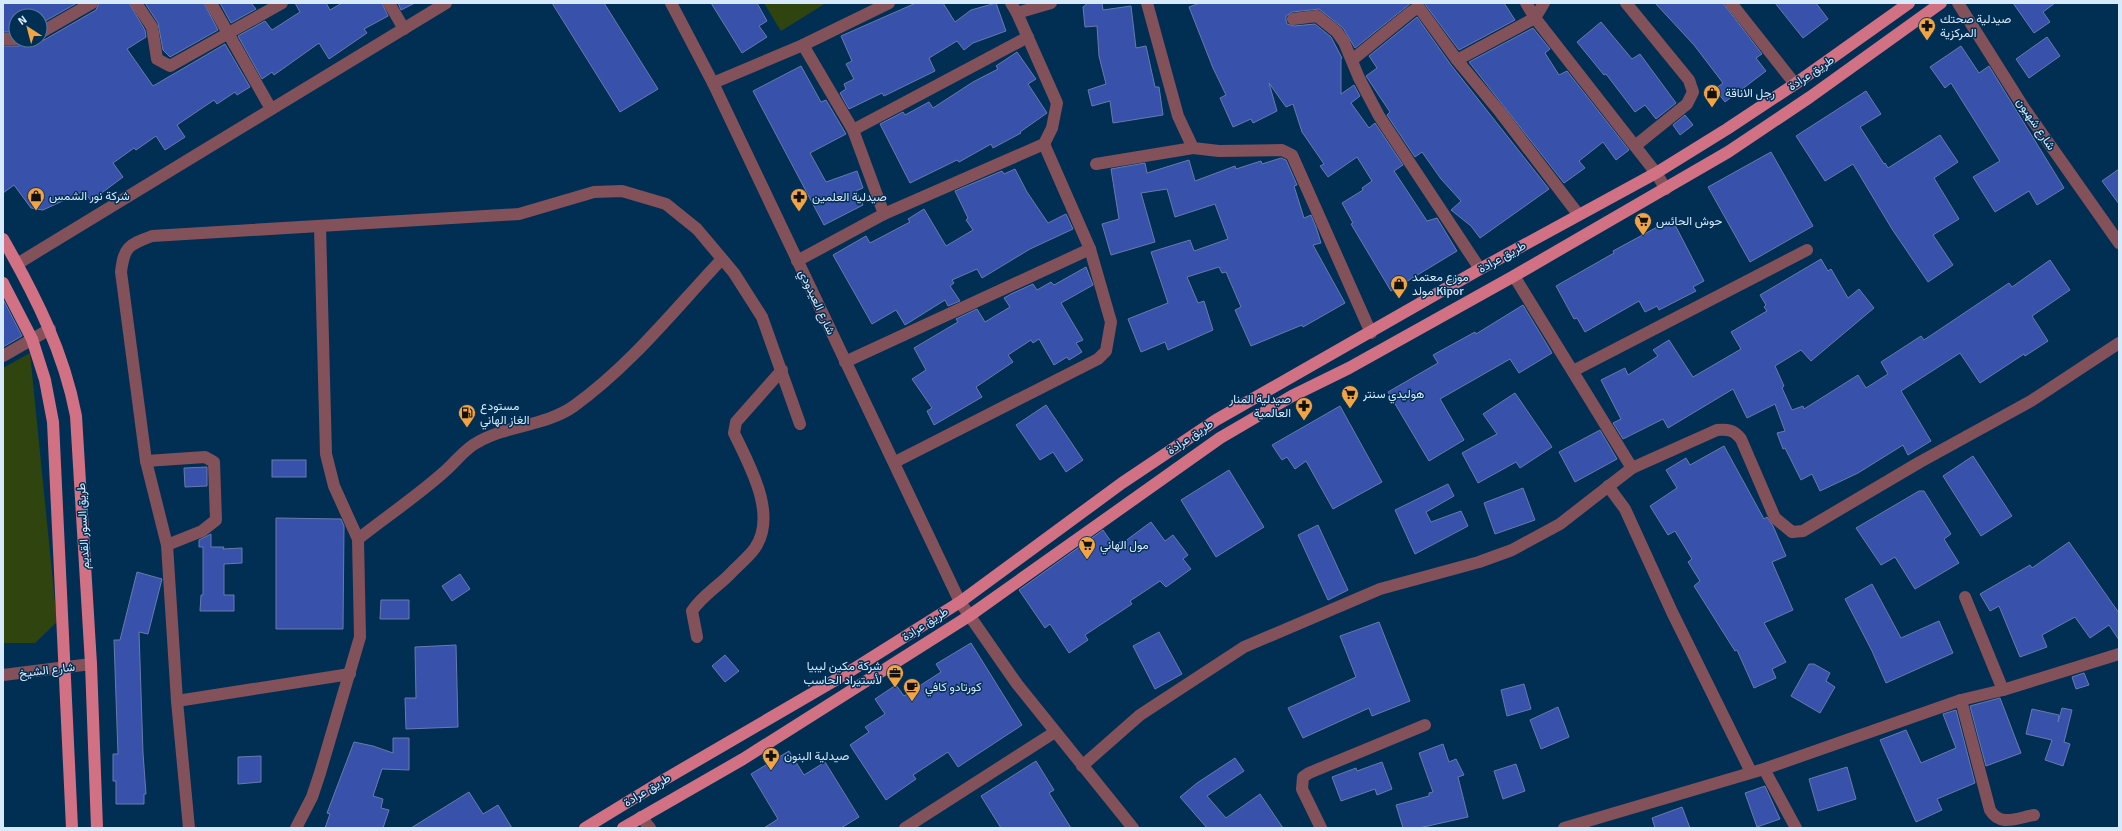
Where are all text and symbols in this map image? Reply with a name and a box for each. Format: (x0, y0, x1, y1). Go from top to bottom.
north arrow (8, 8, 48, 48)
place label: صيدلية صحتك المركزية (1940, 12, 2011, 41)
text: N (15, 13, 29, 28)
pharmacy icon: صيدلية صحتك المركزية (1917, 16, 1937, 41)
street label: طريق عرادة (1785, 52, 1837, 94)
shop icon: رجل الاناقة (1702, 83, 1722, 108)
place label: رجل الاناقة (1725, 86, 1775, 101)
street label: شارع شهبون (2012, 95, 2059, 154)
shop icon: شركة نور الشمس (26, 186, 46, 211)
pharmacy icon: صيدلية العلمين (789, 187, 809, 212)
place label: شركة نور الشمس (49, 189, 130, 204)
place label: صيدلية العلمين (812, 190, 887, 205)
supermarket icon: حوش الحائس (1633, 211, 1653, 236)
place label: حوش الحائس (1656, 214, 1722, 229)
street label: طريق عرادة (1476, 238, 1529, 277)
street label: شارع العيدودي (793, 267, 838, 338)
place label: موزع معتمد مولد Kipor (1412, 270, 1469, 299)
shop icon: موزع معتمد مولد Kipor (1389, 274, 1409, 299)
supermarket icon: هوليدي سنتر (1340, 384, 1360, 409)
place label: هوليدي سنتر (1362, 387, 1424, 404)
place label: صيدلية المنار العالمية (1228, 392, 1291, 421)
pharmacy icon: صيدلية المنار العالمية (1294, 396, 1314, 421)
place label: مستودع الغاز الهاني (480, 399, 530, 430)
fuel station icon: مستودع الغاز الهاني (457, 403, 477, 428)
street label: طريق عرادة (1164, 416, 1216, 458)
street label: طريق السور القديم (74, 482, 93, 570)
supermarket icon: مول الهاني (1077, 535, 1097, 560)
place label: مول الهاني (1100, 538, 1149, 555)
street label: طريق عرادة (899, 604, 951, 645)
place label: شركة مكين ليبيا لأستيراد الحاسب (803, 659, 882, 688)
street label: شارع الشيخ (18, 660, 76, 682)
office icon: شركة مكين ليبيا لأستيراد الحاسب (885, 663, 905, 688)
cafe icon: كورتادو كافي (902, 677, 922, 702)
place label: كورتادو كافي (925, 680, 982, 697)
pharmacy icon: صيدلية البنون (761, 746, 781, 771)
place label: صيدلية البنون (784, 749, 849, 764)
street label: طريق عرادة (621, 770, 674, 810)

